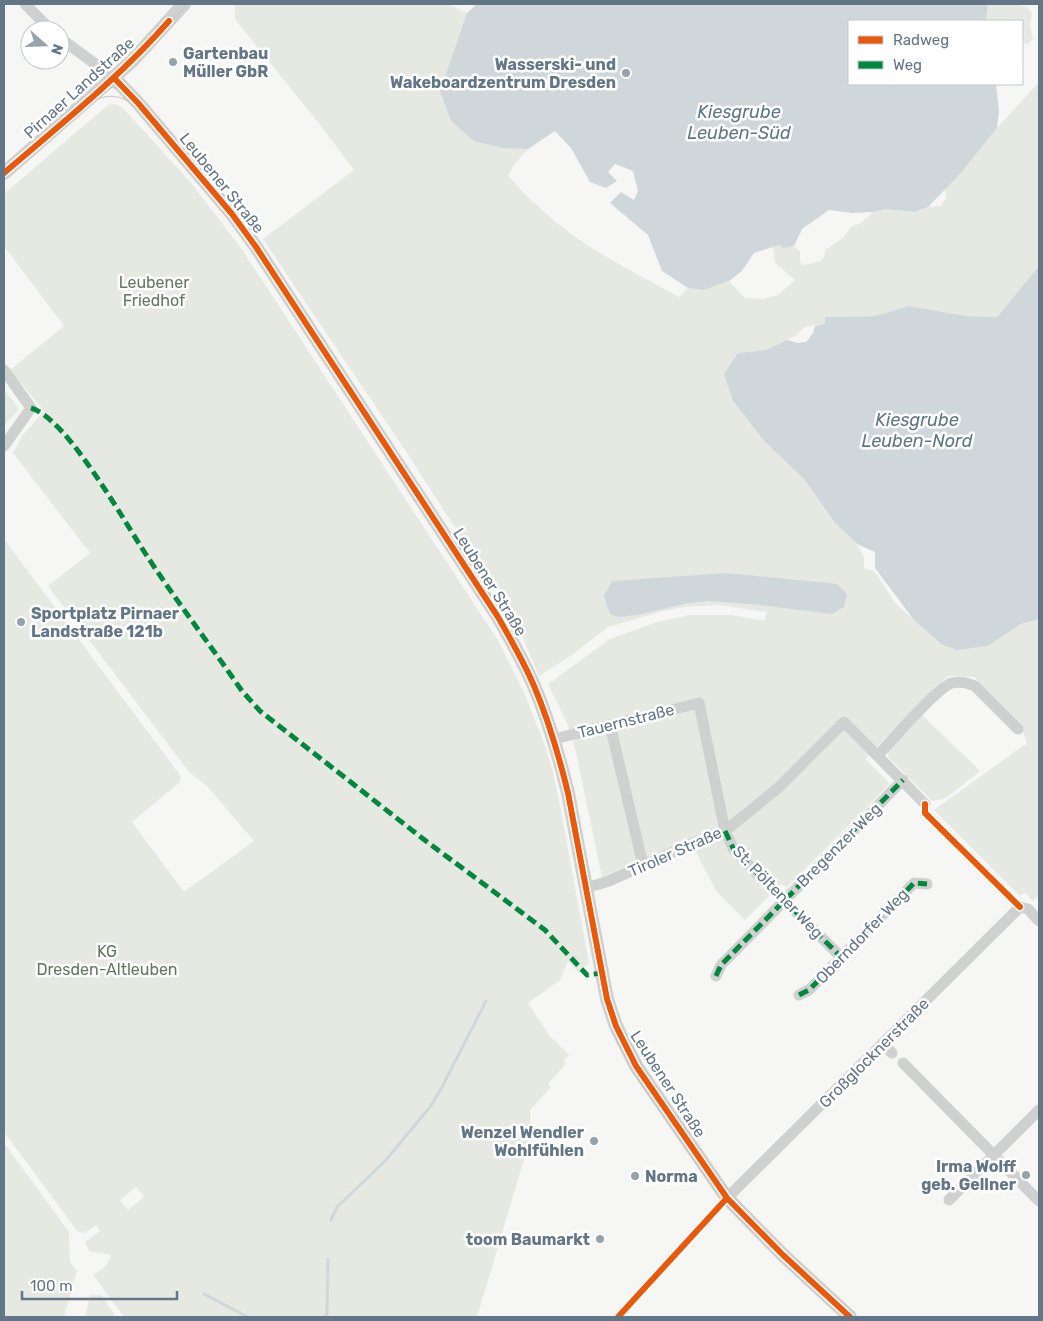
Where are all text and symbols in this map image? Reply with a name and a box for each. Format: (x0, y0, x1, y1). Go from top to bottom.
north arrow (20, 20, 70, 70)
legend (848, 20, 1023, 85)
text: Radweg (893, 31, 949, 49)
street label: Pirnaer Landstraße (20, 33, 138, 143)
text: N (47, 42, 66, 57)
place label: Gartenbau Müller GbR (183, 44, 268, 81)
place label: Wasserski- und Wakeboardzentrum Dresden (390, 55, 616, 92)
marker: Gartenbau Müller GbR (167, 56, 179, 68)
text: Weg (893, 56, 922, 74)
marker: Wasserski- und Wakeboardzentrum Dresden (620, 67, 632, 79)
water label: Kiesgrube Leuben-Süd (687, 101, 791, 144)
street label: Leubener Straße (176, 129, 268, 237)
park label: Leubener Friedhof (119, 273, 189, 310)
water label: Kiesgrube Leuben-Nord (861, 409, 973, 452)
street label: Leubener Straße (449, 525, 531, 639)
place label: Sportplatz Pirnaer Landstraße 121b (31, 604, 180, 641)
marker: Sportplatz Pirnaer Landstraße 121b (15, 616, 27, 628)
street label: Tauernstraße (576, 700, 676, 742)
street label: Bregenzer Weg (793, 799, 885, 891)
street label: Tiroler Straße (625, 823, 725, 881)
street label: St. Pöltener Weg (729, 842, 827, 942)
street label: Oberndorfer Weg (812, 884, 912, 988)
park label: KG Dresden-Altleuben (36, 942, 178, 979)
street label: Großglocknerstraße (815, 994, 933, 1112)
street label: Leubener Straße (626, 1027, 710, 1141)
place label: Wenzel Wendler Wohlfühlen (461, 1123, 585, 1160)
marker: Wenzel Wendler Wohlfühlen (588, 1135, 600, 1147)
place label: Irma Wolff geb. Gellner (921, 1157, 1017, 1194)
place label: Norma (645, 1167, 698, 1186)
marker: Irma Wolff geb. Gellner (1020, 1169, 1032, 1181)
marker: Norma (629, 1170, 641, 1182)
place label: toom Baumarkt (466, 1230, 591, 1249)
marker: toom Baumarkt (594, 1233, 606, 1245)
scale bar (22, 1268, 178, 1300)
text: 100 m (30, 1277, 72, 1295)

